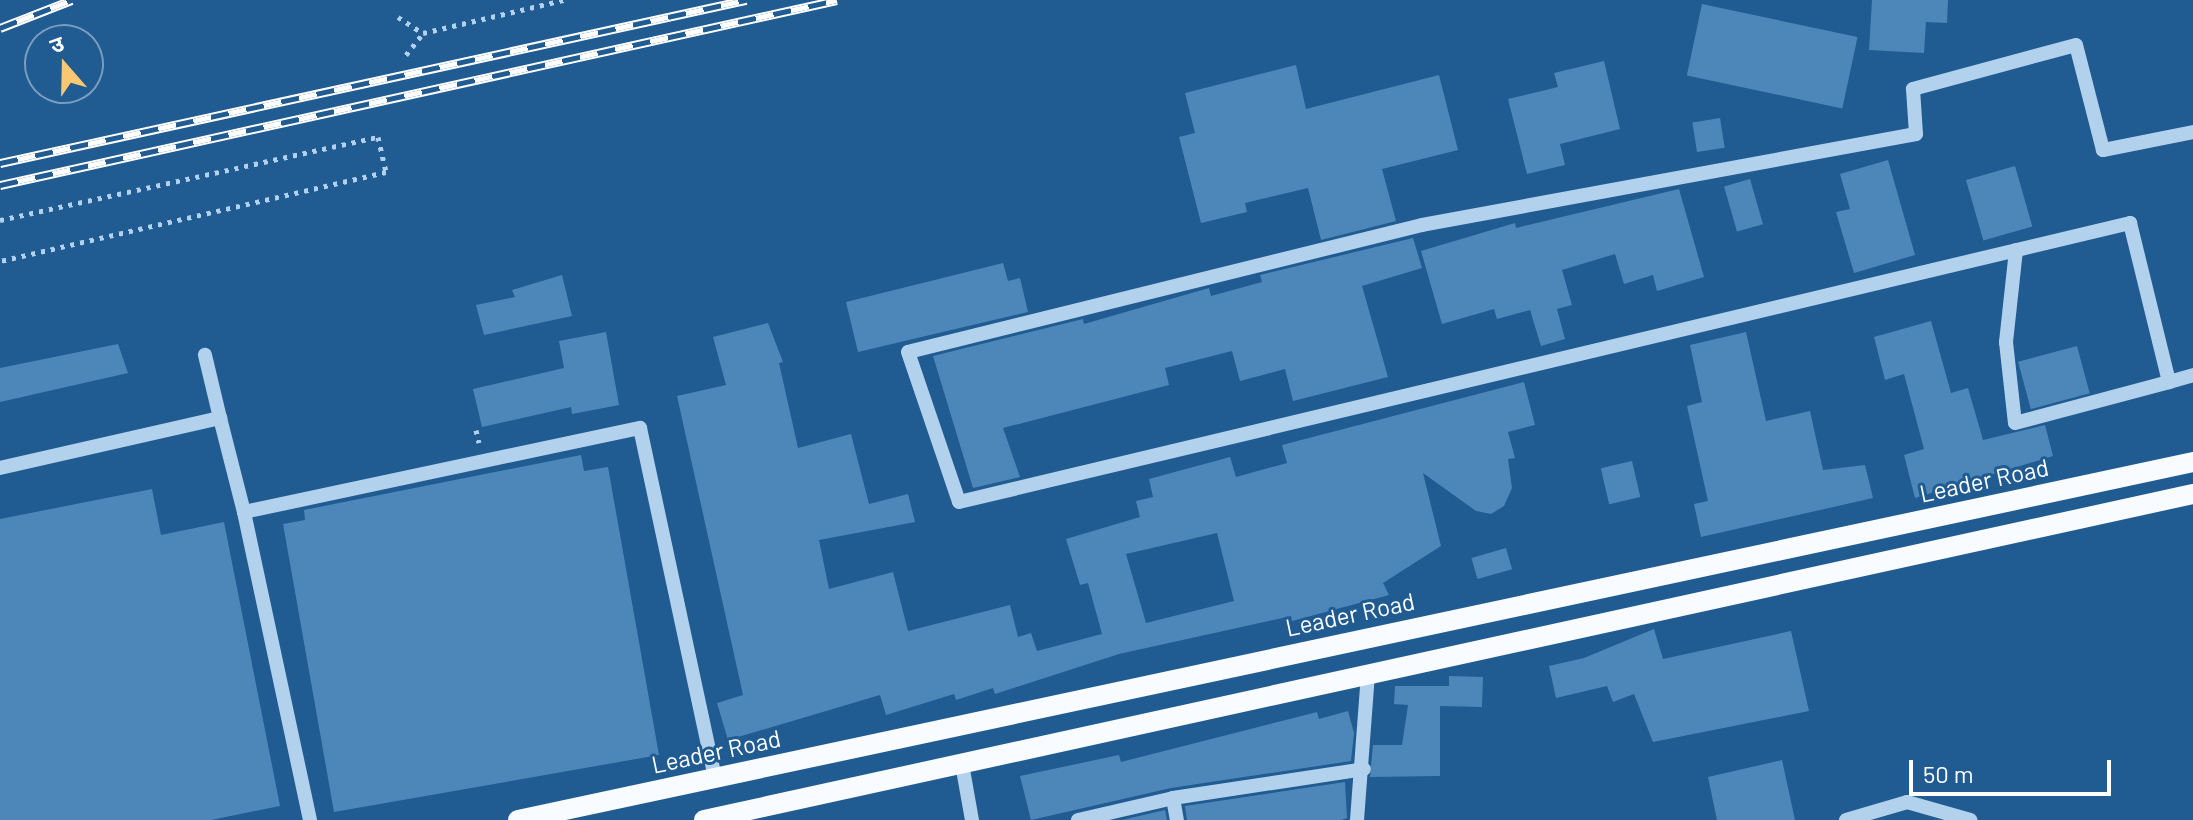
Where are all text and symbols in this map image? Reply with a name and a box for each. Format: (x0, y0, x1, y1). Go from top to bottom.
north arrow (24, 24, 104, 104)
text: उ (46, 29, 67, 58)
street label: Leader Road (1917, 452, 2051, 508)
street label: Leader Road (1283, 586, 1417, 642)
street label: Leader Road (649, 723, 783, 779)
scale bar (1913, 744, 2115, 794)
text: 50 m (1923, 759, 1974, 788)

